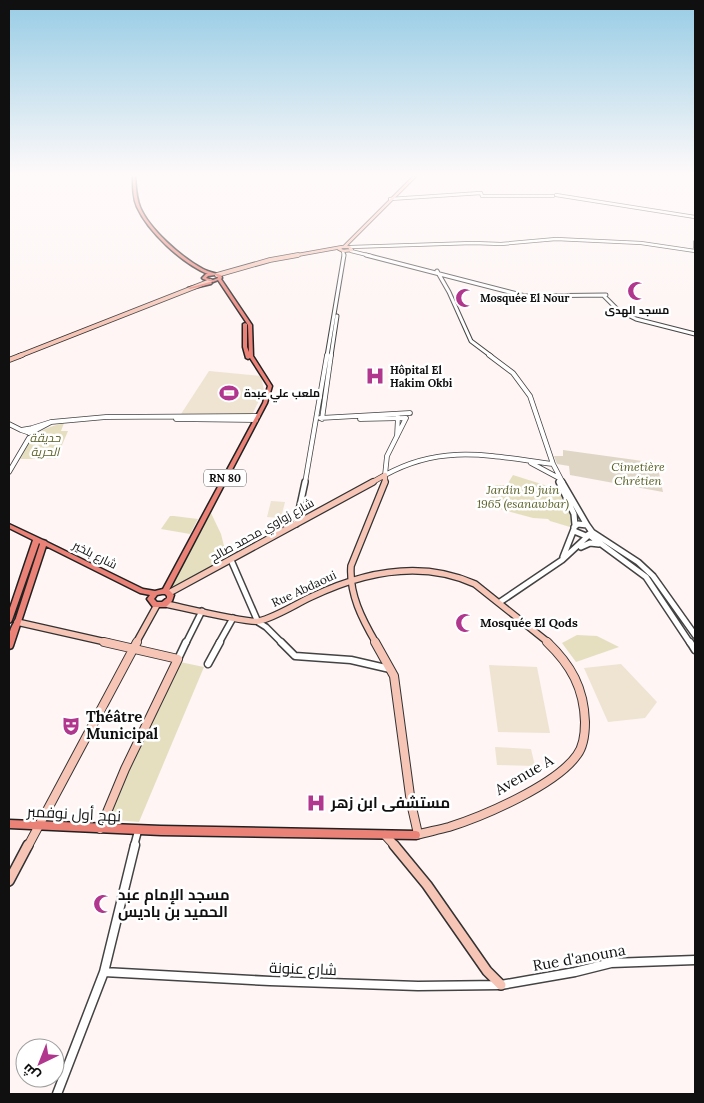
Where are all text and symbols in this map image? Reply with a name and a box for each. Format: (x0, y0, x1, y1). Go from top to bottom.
mosque icon: مسجد الهدى (626, 280, 648, 302)
mosque icon: Mosquée El Nour (454, 287, 476, 309)
place label: Mosquée El Nour (480, 291, 570, 305)
place label: مسجد الهدى (605, 303, 669, 318)
place label: Hôpital El Hakim Okbi (390, 363, 453, 390)
hospital icon: Hôpital El Hakim Okbi (364, 365, 386, 387)
sports icon: ملعب علي عبدة (218, 382, 240, 404)
place label: ملعب علي عبدة (244, 386, 320, 403)
park label: حديقة الحرية (30, 430, 62, 459)
park label: Cimetière Chrétien (611, 459, 665, 488)
road number: RN 80 (204, 469, 246, 486)
park label: Jardin 19 juin 1965 (esanawbar) (477, 482, 570, 512)
street label: شارع زواوي محمد صالح (207, 495, 318, 567)
street label: شارع بلخير (69, 537, 120, 573)
street label: Rue Abdaoui (269, 567, 339, 610)
mosque icon: Mosquée El Qods (454, 612, 476, 634)
place label: Mosquée El Qods (480, 615, 578, 630)
place label: Théâtre Municipal (86, 707, 159, 743)
theatre icon: Théâtre Municipal (60, 715, 82, 737)
street label: Avenue A (490, 750, 557, 799)
hospital icon: مستشفى ابن زهر (305, 792, 327, 814)
place label: مستشفى ابن زهر (330, 793, 450, 812)
street label: نهج أول نوفمبر (25, 801, 122, 827)
place label: مسجد الإمام عبد الحميد بن باديس (118, 885, 230, 921)
mosque icon: مسجد الإمام عبد الحميد بن باديس (92, 893, 114, 915)
street label: Rue d'anouna (531, 940, 627, 975)
street label: شارع عنونة (269, 958, 337, 981)
north arrow (15, 1038, 65, 1088)
text: ش (18, 1060, 44, 1085)

